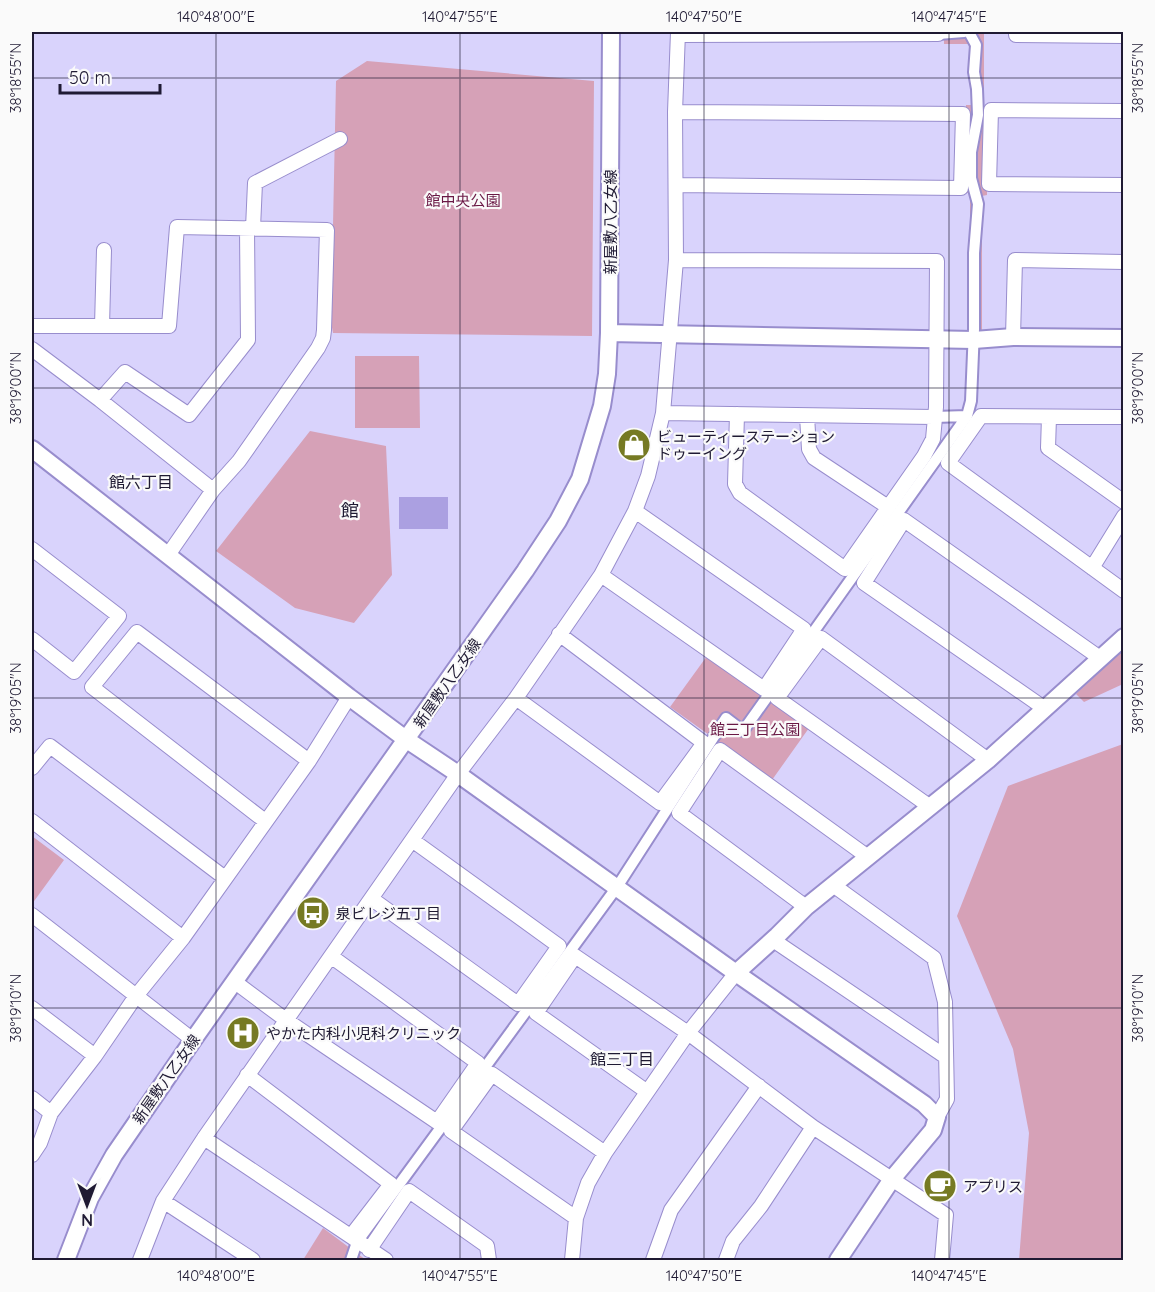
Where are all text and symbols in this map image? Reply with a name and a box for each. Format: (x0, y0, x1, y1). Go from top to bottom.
text: 140°48'00"E (177, 7, 255, 26)
text: 140°47'55"E (422, 7, 498, 26)
text: 140°47'50"E (666, 7, 742, 26)
text: 140°47'45"E (911, 7, 987, 26)
text: 38°18'55"N (6, 43, 25, 113)
text: 38°18'55"N (1128, 43, 1147, 113)
scale bar (60, 57, 160, 95)
text: 50 m (69, 66, 111, 89)
street label: 新屋敷八乙女線 (601, 169, 620, 275)
park label: 館中央公園 (425, 191, 501, 210)
text: 38°19'00"N (6, 352, 25, 424)
text: 38°19'00"N (1128, 352, 1147, 424)
shop icon: ビューティーステーション ドゥーイング (616, 427, 652, 463)
place label: ビューティーステーション ドゥーイング (657, 427, 835, 463)
district label: 館六丁目 (109, 472, 173, 492)
district label: 館 (341, 499, 359, 522)
street label: 新屋敷八乙女線 (409, 635, 485, 731)
text: 38°19'05"N (6, 662, 25, 734)
text: 38°19'05"N (1128, 662, 1147, 734)
park label: 館三丁目公園 (710, 720, 800, 739)
bus stop icon: 泉ビレジ五丁目 (295, 895, 331, 931)
place label: 泉ビレジ五丁目 (336, 904, 441, 923)
text: 38°19'10"N (6, 974, 25, 1042)
text: 38°19'10"N (1128, 974, 1147, 1042)
hospital icon: やかた内科小児科クリニック (225, 1015, 261, 1051)
place label: やかた内科小児科クリニック (266, 1024, 461, 1043)
street label: 新屋敷八乙女線 (128, 1031, 204, 1127)
district label: 館三丁目 (590, 1049, 654, 1069)
cafe icon: アプリス (922, 1168, 958, 1204)
north arrow (57, 1175, 117, 1235)
place label: アプリス (963, 1177, 1023, 1196)
text: N (81, 1210, 93, 1230)
text: 140°48'00"E (177, 1266, 255, 1285)
text: 140°47'55"E (422, 1266, 498, 1285)
text: 140°47'50"E (666, 1266, 742, 1285)
text: 140°47'45"E (911, 1266, 987, 1285)

